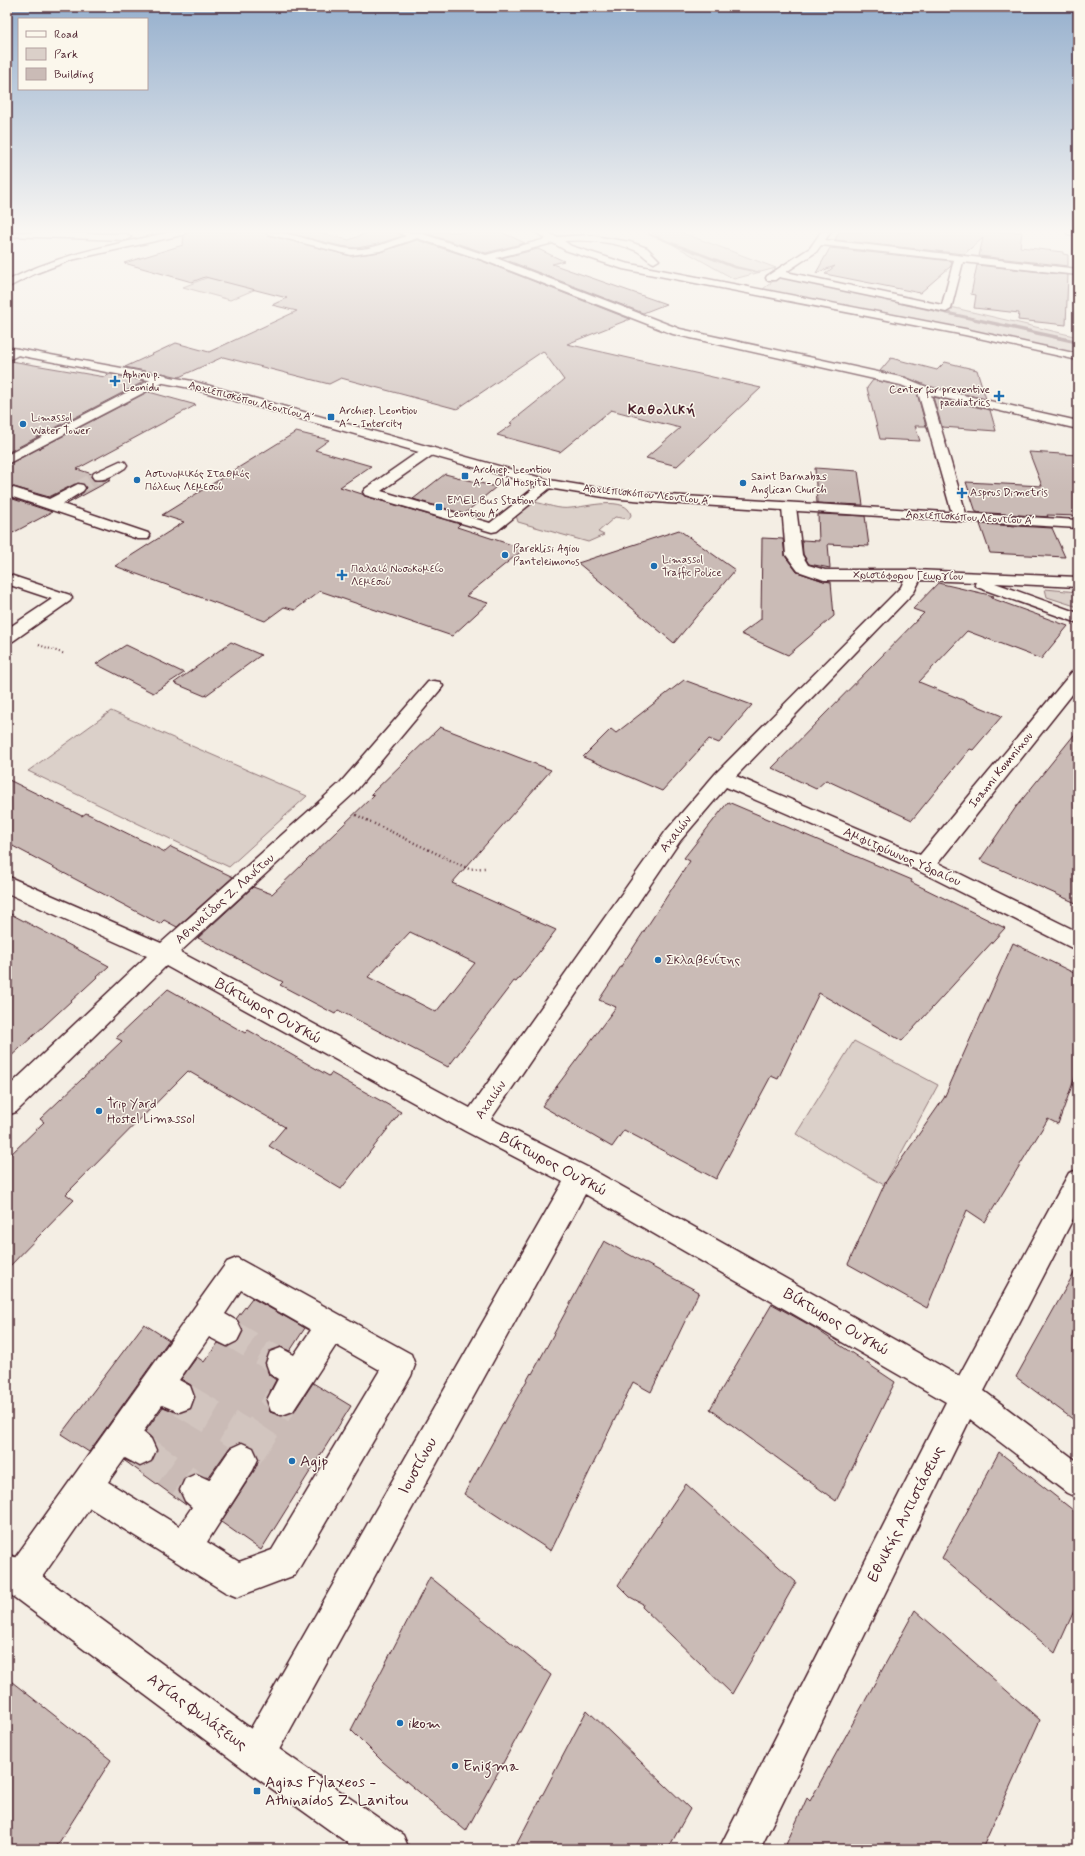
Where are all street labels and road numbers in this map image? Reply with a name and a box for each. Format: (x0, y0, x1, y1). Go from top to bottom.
street label: Αρχιεπισκόπου Λεοντίου Α΄ (187, 378, 319, 426)
street label: Αρχιεπισκόπου Λεοντίου Α΄ (582, 481, 716, 509)
street label: Αρχιεπισκόπου Λεοντίου Α΄ (905, 508, 1039, 528)
street label: Χριστόφορου Γεωργίου (853, 568, 963, 584)
street label: Ioanni Komninou (965, 728, 1037, 812)
street label: Αχαιών (656, 812, 696, 856)
street label: Αμφιτρύωνος Υδραίου (841, 823, 964, 891)
street label: Αθηναΐδος Ζ. Λανίτου (172, 850, 278, 948)
street label: Βίκτωρος Ουγκώ (211, 973, 325, 1049)
street label: Αχαιών (472, 1077, 510, 1123)
street label: Βίκτωρος Ουγκώ (496, 1127, 610, 1201)
street label: Βίκτωρος Ουγκώ (779, 1283, 893, 1361)
street label: Ιουστίνου (394, 1434, 442, 1498)
street label: Εθνικής Αντιστάσεως (862, 1442, 950, 1586)
street label: Αγίας Φυλάξεως (143, 1669, 251, 1755)

